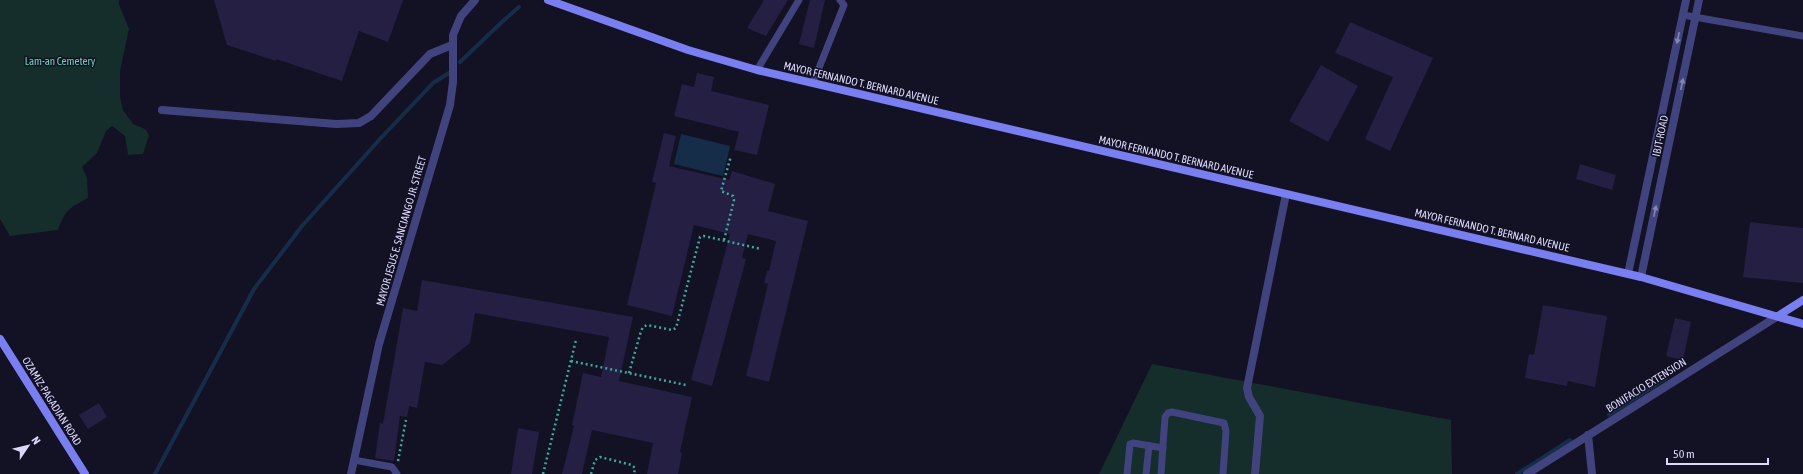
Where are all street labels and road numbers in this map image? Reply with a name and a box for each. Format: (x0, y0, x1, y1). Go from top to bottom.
street label: MAYOR FERNANDO T. BERNARD AVENUE (782, 59, 940, 107)
street label: IBJT-ROAD (1650, 114, 1670, 158)
street label: MAYOR FERNANDO T. BERNARD AVENUE (1097, 133, 1255, 181)
street label: MAYOR JESUS E. SANCIANGO JR. STREET (374, 155, 428, 307)
street label: MAYOR FERNANDO T. BERNARD AVENUE (1413, 206, 1571, 254)
street label: OZAMIZ-PAGADIAN ROAD (19, 354, 85, 448)
street label: BONIFACIO EXTENSION (1604, 355, 1688, 415)

